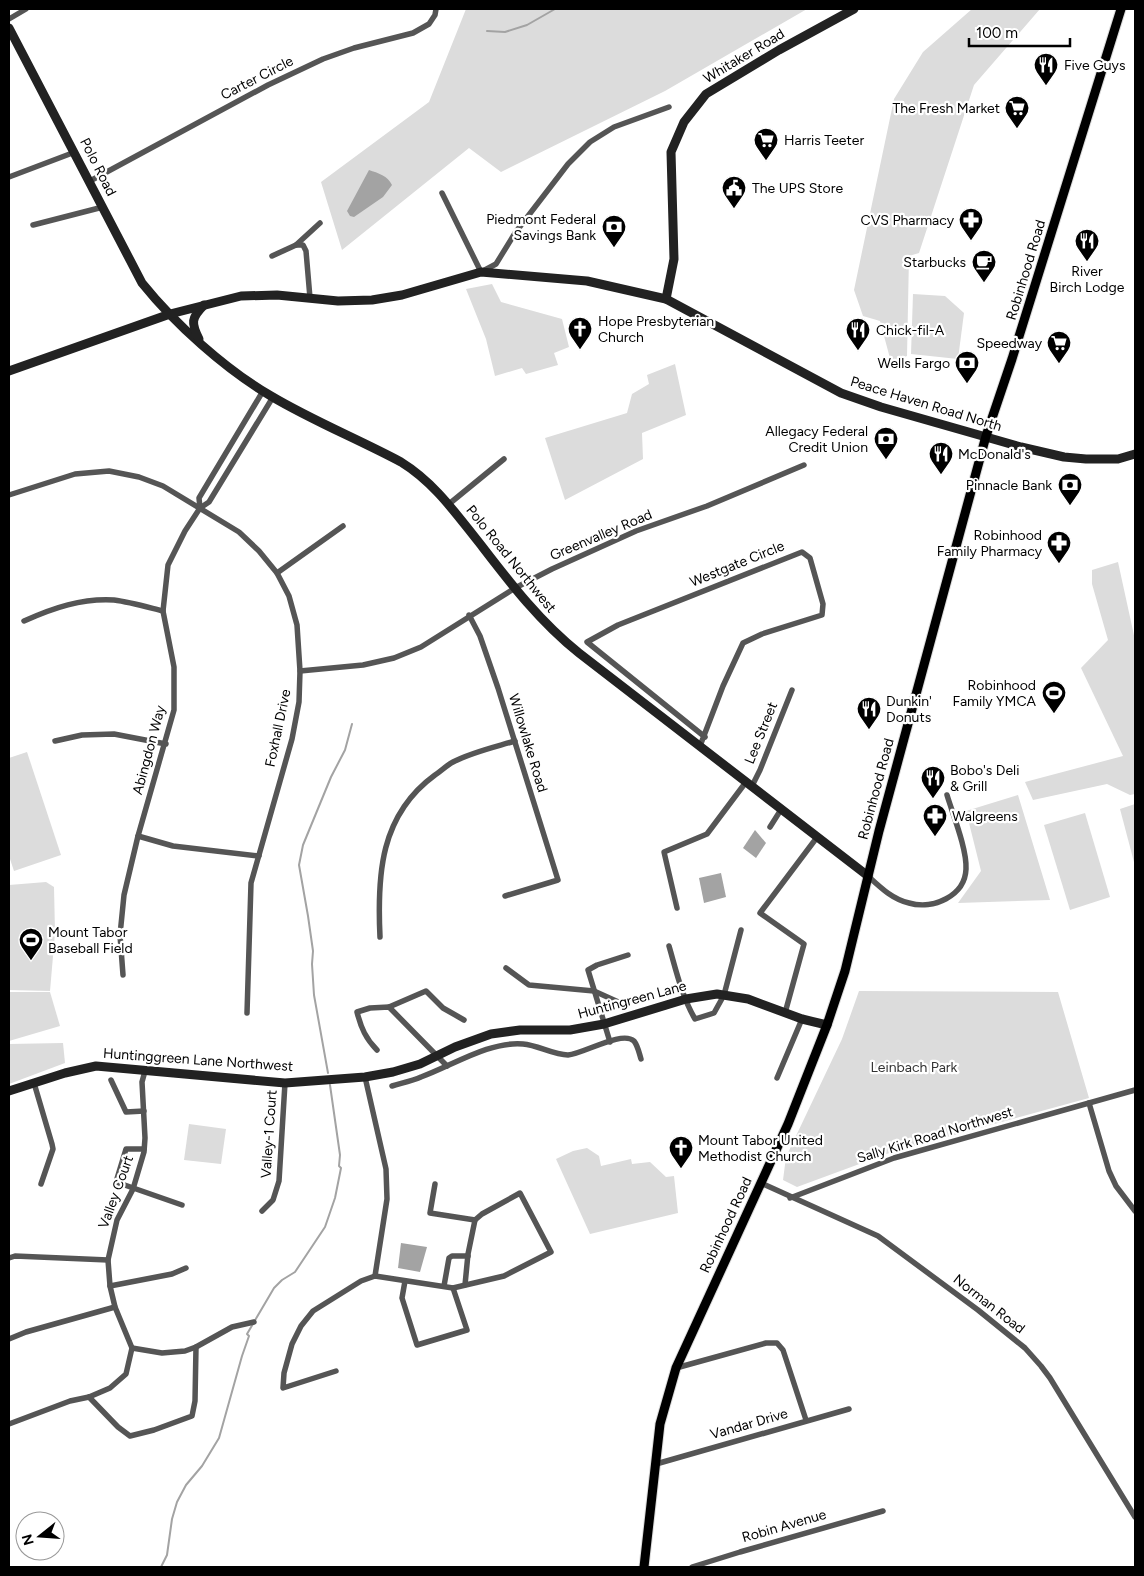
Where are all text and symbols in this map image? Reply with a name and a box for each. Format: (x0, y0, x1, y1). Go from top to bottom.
scale bar (969, 15, 1070, 47)
text: 100 m (976, 24, 1018, 42)
street label: Whitaker Road (700, 25, 788, 87)
street label: Carter Circle (218, 52, 297, 104)
restaurant icon: Five Guys (1033, 52, 1059, 86)
place label: Five Guys (1064, 57, 1125, 74)
supermarket icon: The Fresh Market (1004, 95, 1030, 129)
place label: The Fresh Market (892, 100, 1000, 117)
supermarket icon: Harris Teeter (753, 127, 779, 161)
place label: Harris Teeter (784, 132, 864, 149)
street label: Polo Road (76, 135, 120, 199)
public building icon: The UPS Store (721, 175, 747, 209)
place label: The UPS Store (752, 180, 843, 197)
pharmacy icon: CVS Pharmacy (958, 207, 984, 241)
place label: Piedmont Federal Savings Bank (486, 211, 596, 244)
place label: CVS Pharmacy (861, 212, 955, 229)
bank icon: Piedmont Federal Savings Bank (601, 214, 627, 248)
street label: Robinhood Road (1003, 218, 1049, 322)
restaurant icon: River Birch Lodge (1074, 228, 1100, 262)
cafe icon: Starbucks (971, 249, 997, 283)
place label: Starbucks (903, 254, 966, 271)
place label: River Birch Lodge (1050, 263, 1125, 296)
place label: Hope Presbyterian Church (598, 313, 714, 346)
church icon: Hope Presbyterian Church (567, 316, 593, 350)
restaurant icon: Chick-fil-A (845, 317, 871, 351)
place label: Chick-fil-A (876, 322, 945, 339)
supermarket icon: Speedway (1046, 330, 1072, 364)
place label: Speedway (976, 335, 1043, 352)
bank icon: Wells Fargo (954, 350, 980, 384)
place label: Wells Fargo (878, 355, 950, 372)
street label: Peace Haven Road North (848, 373, 1004, 435)
place label: Allegacy Federal Credit Union (765, 423, 868, 456)
bank icon: Allegacy Federal Credit Union (873, 426, 899, 460)
restaurant icon: McDonald's (928, 441, 954, 475)
place label: McDonald's (958, 446, 1031, 463)
bank icon: Pinnacle Bank (1057, 472, 1083, 506)
place label: Pinnacle Bank (966, 477, 1052, 494)
street label: Polo Road Northwest (462, 502, 560, 616)
street label: Greenvalley Road (547, 506, 655, 564)
place label: Robinhood Family Pharmacy (937, 527, 1043, 560)
pharmacy icon: Robinhood Family Pharmacy (1046, 530, 1072, 564)
street label: Westgate Circle (687, 537, 787, 591)
place label: Robinhood Family YMCA (952, 677, 1037, 710)
sports icon: Robinhood Family YMCA (1041, 680, 1067, 714)
street label: Foxhall Drive (261, 687, 295, 768)
street label: Willowlake Road (505, 692, 551, 794)
place label: Dunkin' Donuts (886, 693, 932, 726)
restaurant icon: Dunkin' Donuts (856, 696, 882, 730)
street label: Lee Street (741, 700, 781, 766)
street label: Abingdon Way (129, 703, 169, 797)
street label: Robinhood Road (854, 737, 898, 841)
place label: Bobo's Deli & Grill (950, 762, 1019, 795)
restaurant icon: Bobo's Deli & Grill (920, 765, 946, 799)
pharmacy icon: Walgreens (922, 803, 948, 837)
place label: Walgreens (952, 808, 1018, 825)
place label: Mount Tabor Baseball Field (48, 924, 133, 957)
sports icon: Mount Tabor Baseball Field (18, 927, 44, 961)
street label: Huntingreen Lane (576, 977, 689, 1023)
street label: Huntinggreen Lane Northwest (102, 1045, 294, 1075)
park label: Leinbach Park (871, 1059, 958, 1076)
street label: Valley-1 Court (257, 1089, 281, 1179)
street label: Sally Kirk Road Northwest (855, 1103, 1015, 1167)
place label: Mount Tabor United Methodist Church (698, 1132, 823, 1165)
church icon: Mount Tabor United Methodist Church (668, 1135, 694, 1169)
street label: Valley Court (95, 1153, 137, 1231)
street label: Robinhood Road (696, 1174, 756, 1276)
street label: Norman Road (950, 1271, 1028, 1337)
street label: Vandar Drive (708, 1405, 790, 1443)
street label: Robin Avenue (740, 1506, 828, 1546)
north arrow (15, 1511, 65, 1561)
text: N (18, 1532, 38, 1547)

